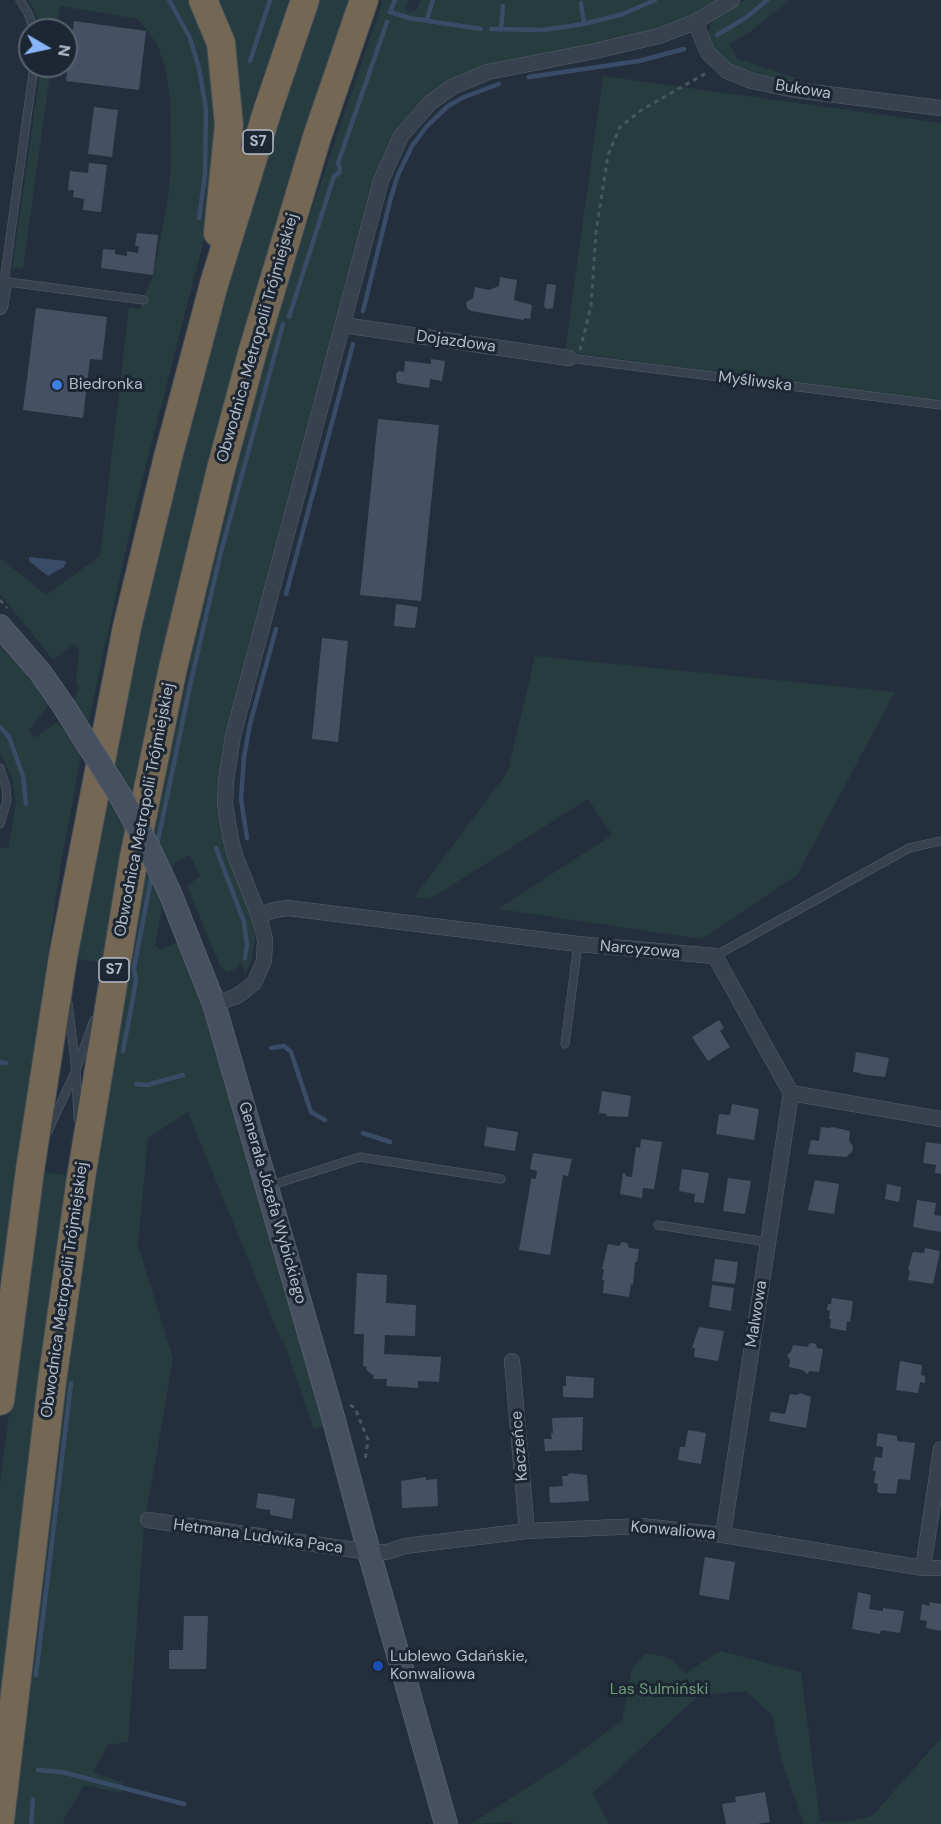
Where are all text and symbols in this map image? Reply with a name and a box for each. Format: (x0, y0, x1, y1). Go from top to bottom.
north arrow (18, 18, 78, 78)
text: N (53, 43, 76, 58)
street label: Bukowa (774, 76, 832, 104)
road number: S7 (243, 130, 273, 154)
street label: Obwodnica Metropolii Trójmiejskiej (213, 211, 303, 465)
street label: Dojazdowa (415, 327, 497, 357)
street label: Myśliwska (717, 368, 793, 396)
place label: Biedronka (69, 375, 143, 395)
marker: Biedronka (50, 378, 64, 392)
street label: Obwodnica Metropolii Trójmiejskiej (111, 681, 179, 939)
street label: Narcyzowa (599, 937, 681, 963)
road number: S7 (99, 958, 129, 982)
street label: Generała Józefa Wybickiego (234, 1100, 310, 1306)
street label: Obwodnica Metropolii Trójmiejskiej (38, 1161, 92, 1419)
street label: Malwowa (742, 1279, 772, 1349)
street label: Kaczeńce (507, 1410, 533, 1482)
street label: Hetmana Ludwika Paca (172, 1516, 344, 1558)
street label: Konwaliowa (630, 1518, 716, 1544)
place label: Lublewo Gdańskie, Konwaliowa (390, 1647, 528, 1685)
marker: Lublewo Gdańskie, Konwaliowa (371, 1659, 385, 1673)
park label: Las Sulmiński (610, 1680, 708, 1700)

